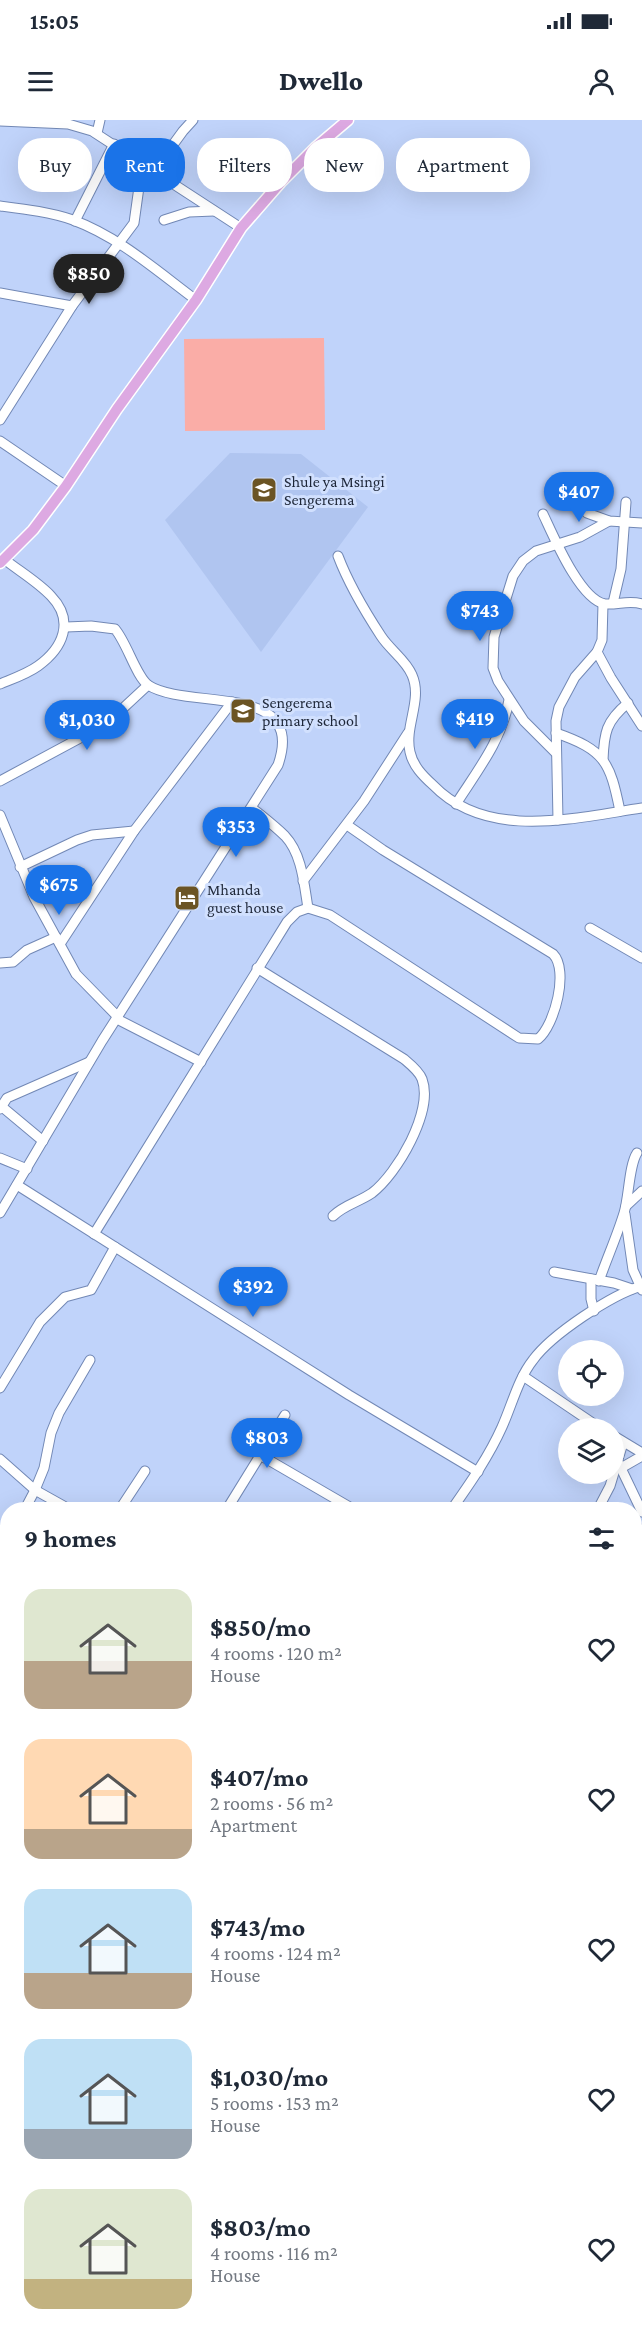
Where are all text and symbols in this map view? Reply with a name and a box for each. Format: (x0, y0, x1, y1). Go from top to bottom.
text: 15:05 (30, 9, 79, 34)
icon: menu (24, 65, 57, 98)
icon: person (585, 65, 618, 98)
text: Dwello (279, 66, 363, 96)
chip: Buy (18, 138, 92, 192)
chip: Rent (104, 138, 185, 192)
chip: Filters (197, 138, 292, 192)
chip: New (304, 138, 384, 192)
chip: Apartment (396, 138, 530, 192)
pin: $850 (53, 254, 125, 305)
text: $850 (67, 262, 111, 284)
pin: $407 (543, 472, 615, 523)
place label: Shule ya Msingi Sengerema (284, 473, 385, 509)
school or university icon: Shule ya Msingi Sengerema (249, 475, 279, 505)
text: $407 (558, 480, 600, 502)
pin: $743 (444, 591, 516, 642)
text: $743 (460, 599, 500, 621)
place label: Sengerema primary school (262, 694, 358, 730)
school or university icon: Sengerema primary school (228, 696, 258, 726)
pin: $419 (439, 699, 511, 750)
pin: $1,030 (38, 700, 136, 751)
text: $419 (455, 707, 495, 729)
text: $1,030 (59, 708, 115, 730)
pin: $353 (200, 807, 272, 858)
text: $353 (217, 815, 255, 837)
pin: $675 (23, 865, 95, 916)
text: $675 (39, 873, 79, 895)
place label: Mhanda guest house (207, 881, 283, 917)
hotel icon: Mhanda guest house (172, 883, 202, 913)
pin: $392 (217, 1267, 289, 1318)
text: $392 (233, 1275, 273, 1297)
map controls (558, 1340, 624, 1484)
button: locate (558, 1340, 624, 1406)
pin: $803 (231, 1418, 303, 1469)
button: layers (558, 1418, 624, 1484)
text: $803 (245, 1426, 289, 1448)
icon: filters (585, 1522, 618, 1555)
text: 9 homes (24, 1524, 116, 1553)
icon: home (72, 1613, 144, 1685)
text: $850/mo (210, 1613, 311, 1642)
icon: heart (585, 1633, 618, 1666)
text: 4 rooms · 120 m² (210, 1642, 342, 1664)
text: House (210, 1664, 260, 1686)
icon: home (72, 1763, 144, 1835)
text: $407/mo (210, 1763, 309, 1792)
icon: heart (585, 1783, 618, 1816)
text: 2 rooms · 56 m² (210, 1792, 333, 1814)
text: Apartment (210, 1814, 297, 1836)
icon: home (72, 1913, 144, 1985)
text: $743/mo (210, 1913, 305, 1942)
icon: heart (585, 1933, 618, 1966)
text: 4 rooms · 124 m² (210, 1942, 341, 1964)
text: House (210, 1964, 260, 1986)
icon: home (72, 2063, 144, 2135)
text: $1,030/mo (210, 2063, 328, 2092)
icon: heart (585, 2083, 618, 2116)
text: 5 rooms · 153 m² (210, 2092, 339, 2114)
text: House (210, 2114, 260, 2136)
icon: home (72, 2213, 144, 2285)
text: $803/mo (210, 2213, 311, 2242)
icon: heart (585, 2233, 618, 2266)
text: 4 rooms · 116 m² (210, 2242, 338, 2264)
text: House (210, 2264, 260, 2286)

